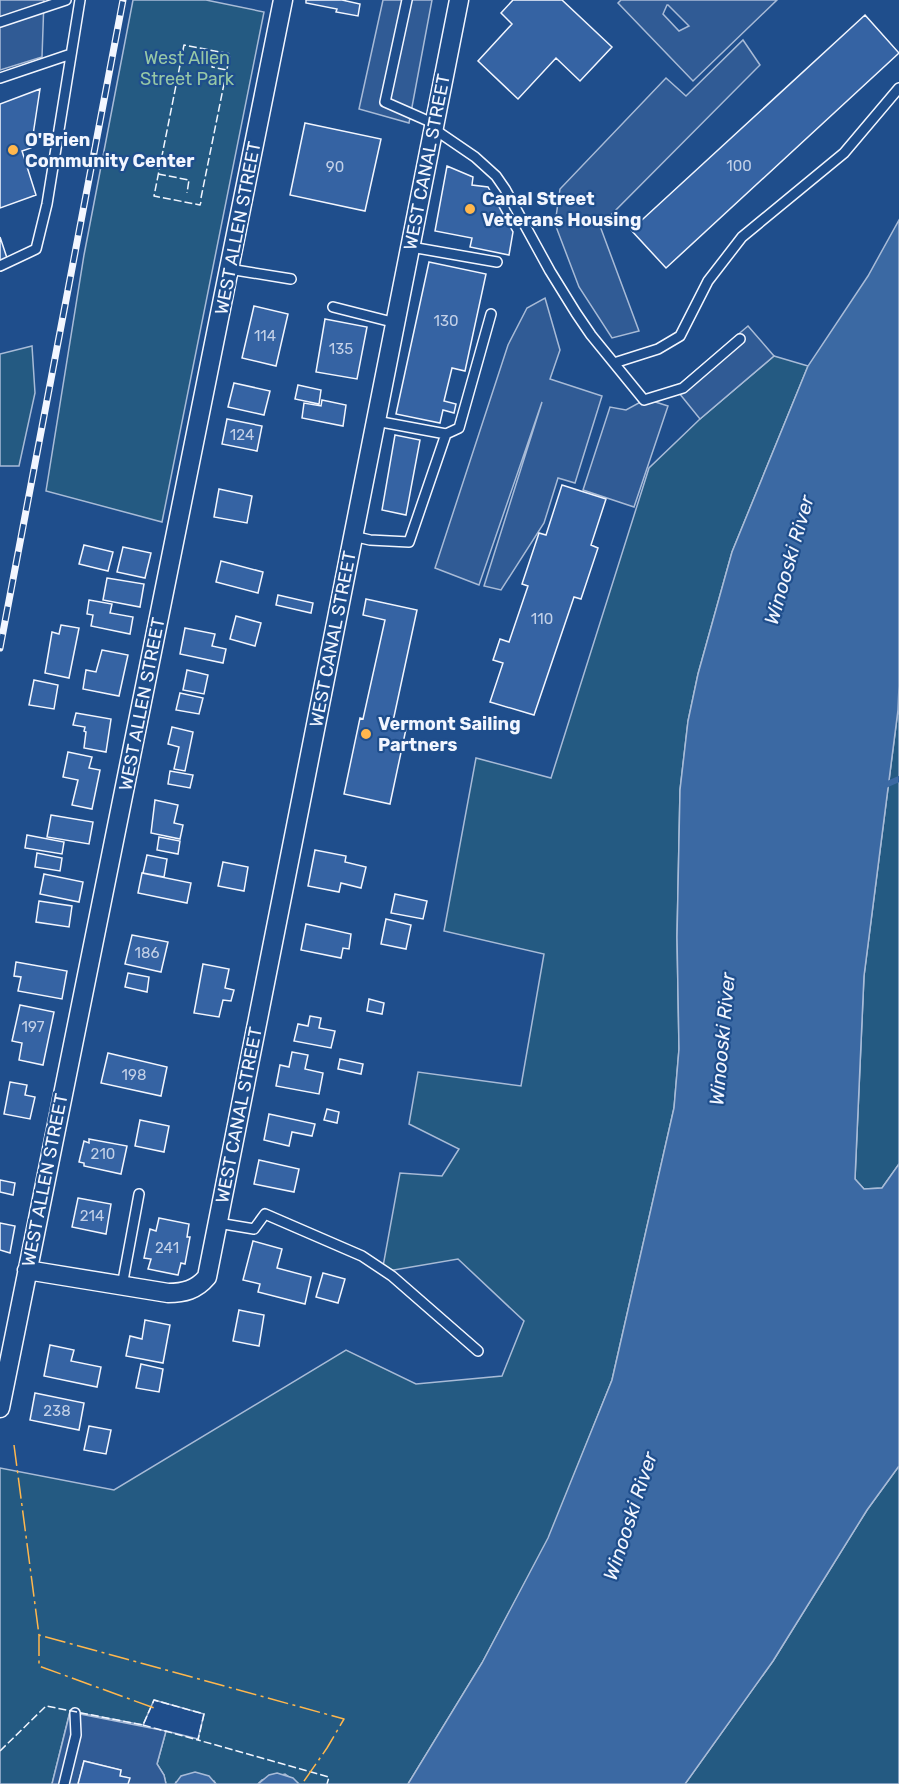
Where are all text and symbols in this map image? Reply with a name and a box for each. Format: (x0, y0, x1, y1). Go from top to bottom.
park label: West Allen Street Park (140, 47, 235, 90)
street label: WEST CANAL STREET (399, 72, 455, 252)
place label: O'Brien Community Center (25, 129, 194, 172)
street label: WEST ALLEN STREET (210, 140, 266, 316)
marker: O'Brien Community Center (6, 143, 20, 157)
house number: 100 (726, 157, 752, 175)
house number: 90 (326, 158, 344, 176)
place label: Canal Street Veterans Housing (482, 188, 641, 231)
marker: Canal Street Veterans Housing (463, 202, 477, 216)
house number: 130 (434, 312, 458, 330)
house number: 114 (254, 327, 276, 345)
house number: 135 (329, 340, 353, 358)
house number: 124 (230, 426, 254, 444)
water label: Winooski River (759, 491, 819, 627)
street label: WEST CANAL STREET (305, 549, 361, 729)
house number: 110 (531, 610, 553, 628)
street label: WEST ALLEN STREET (114, 616, 170, 792)
place label: Vermont Sailing Partners (378, 713, 521, 756)
marker: Vermont Sailing Partners (359, 727, 373, 741)
house number: 186 (134, 944, 160, 962)
water label: Winooski River (704, 970, 740, 1107)
house number: 197 (21, 1018, 45, 1036)
street label: WEST CANAL STREET (211, 1025, 267, 1205)
house number: 198 (122, 1066, 146, 1084)
street label: WEST ALLEN STREET (17, 1092, 73, 1268)
house number: 210 (91, 1145, 115, 1163)
house number: 214 (80, 1207, 104, 1225)
house number: 241 (155, 1239, 179, 1257)
house number: 238 (43, 1402, 71, 1420)
water label: Winooski River (598, 1448, 662, 1583)

